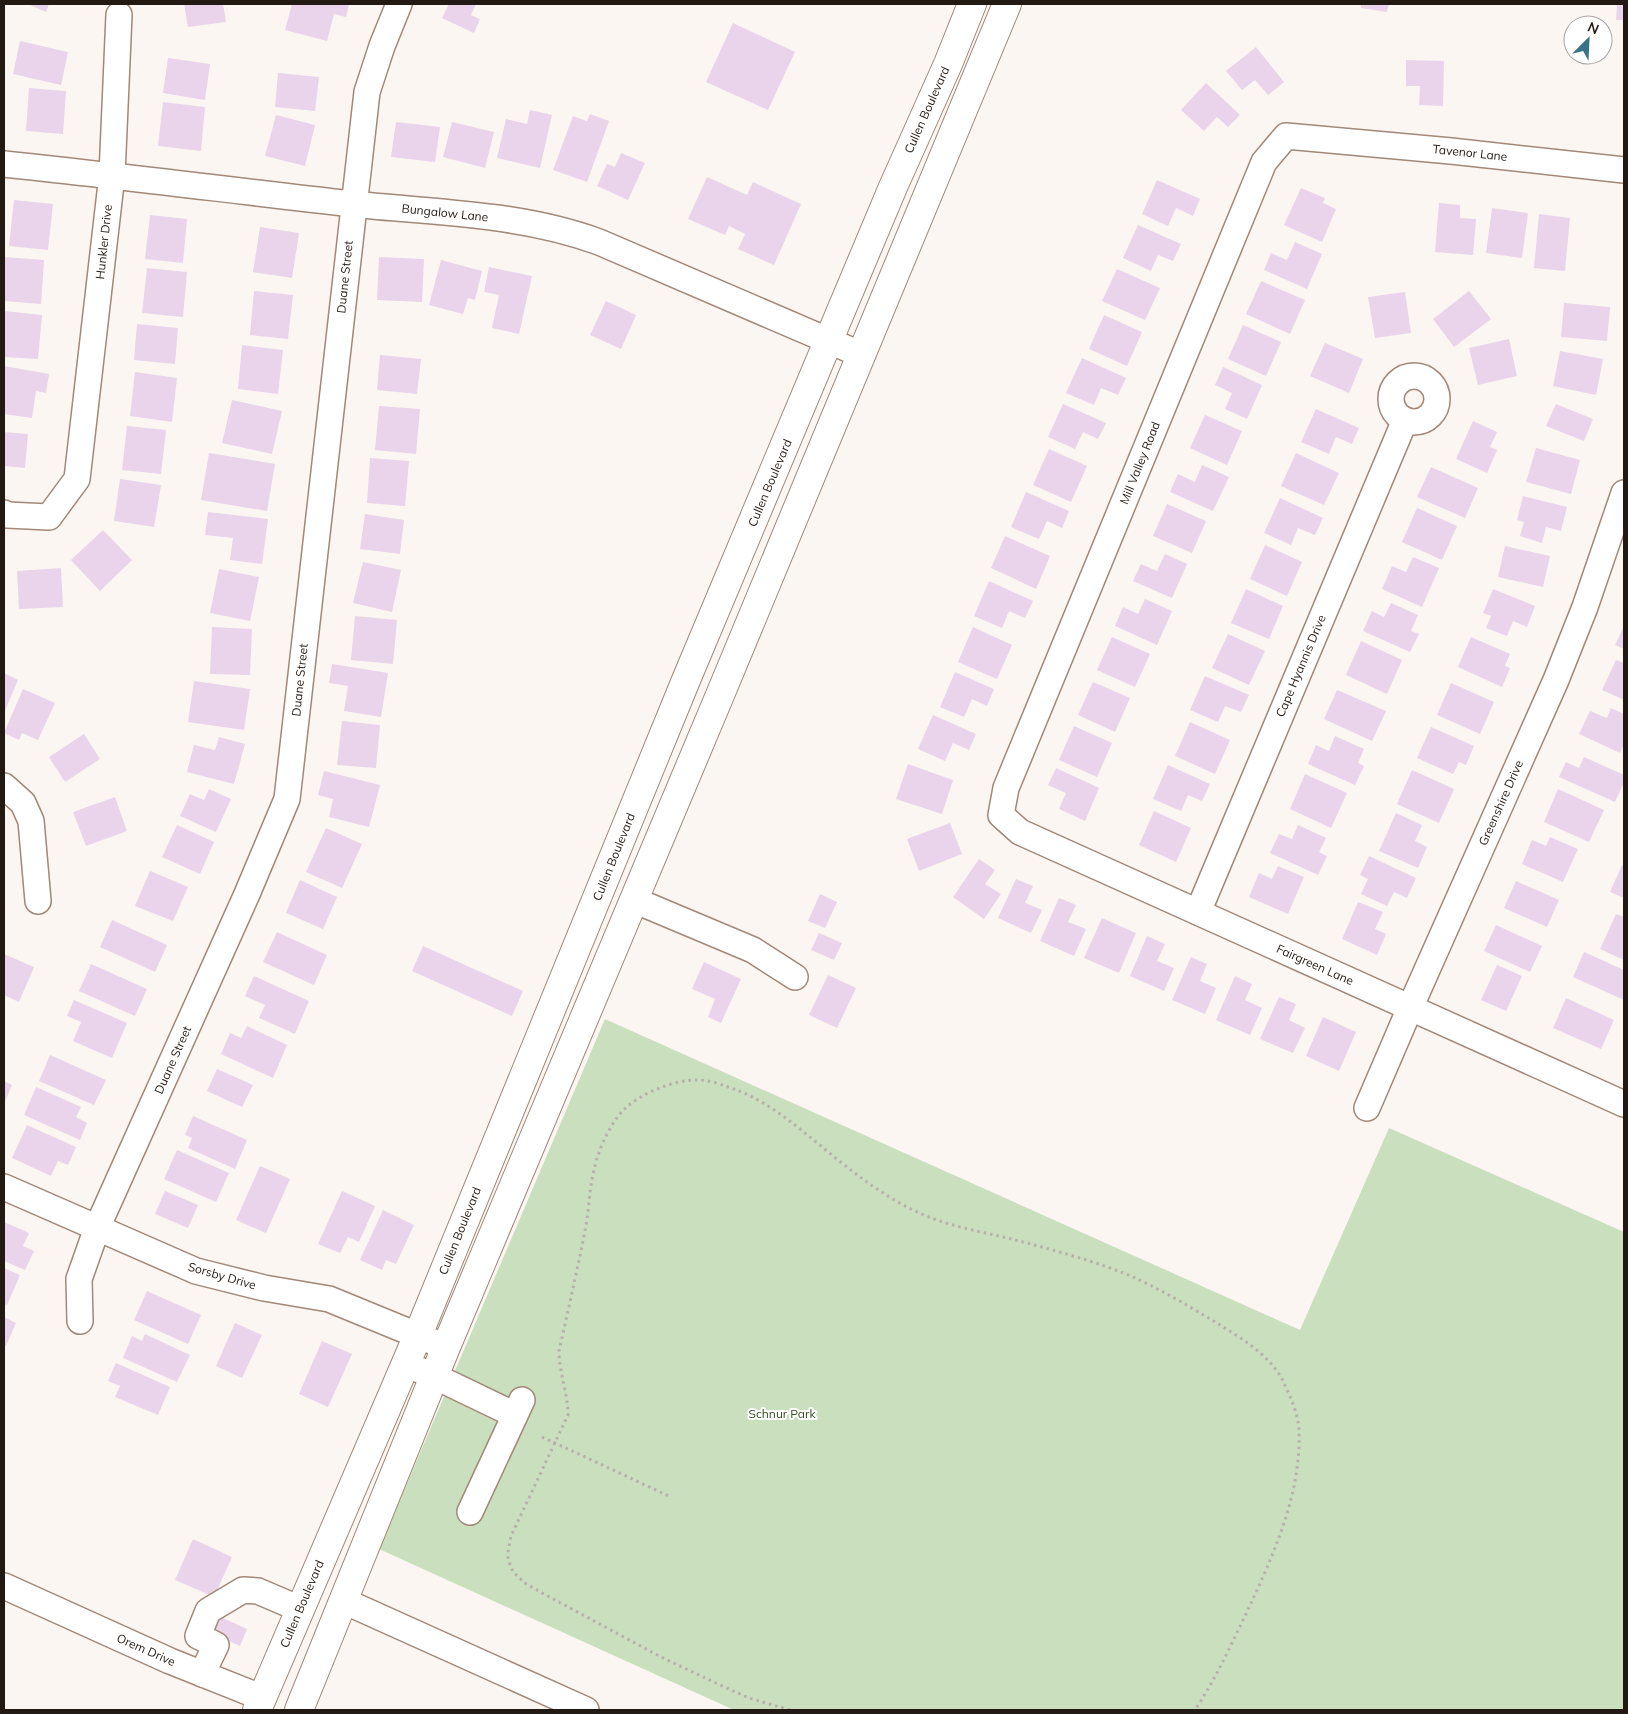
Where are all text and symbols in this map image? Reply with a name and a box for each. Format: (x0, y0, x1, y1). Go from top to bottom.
north arrow (1563, 15, 1613, 65)
text: N (1585, 18, 1602, 38)
street label: Cullen Boulevard (901, 64, 952, 156)
street label: Tavenor Lane (1432, 141, 1508, 164)
street label: Bungalow Lane (401, 200, 489, 225)
street label: Hunkler Drive (92, 204, 115, 280)
street label: Duane Street (333, 240, 356, 314)
street label: Mill Valley Road (1116, 419, 1163, 506)
street label: Cullen Boulevard (744, 437, 795, 529)
street label: Cape Hyannis Drive (1272, 612, 1329, 719)
street label: Duane Street (288, 643, 311, 717)
street label: Greenshire Drive (1475, 758, 1526, 848)
street label: Cullen Boulevard (589, 811, 638, 903)
street label: Fairgreen Lane (1274, 941, 1356, 988)
street label: Duane Street (151, 1023, 194, 1096)
street label: Cullen Boulevard (435, 1185, 484, 1277)
street label: Sorsby Drive (186, 1259, 258, 1292)
park label: Schnur Park (748, 1406, 816, 1421)
street label: Cullen Boulevard (276, 1558, 327, 1650)
street label: Orem Drive (114, 1630, 178, 1669)

